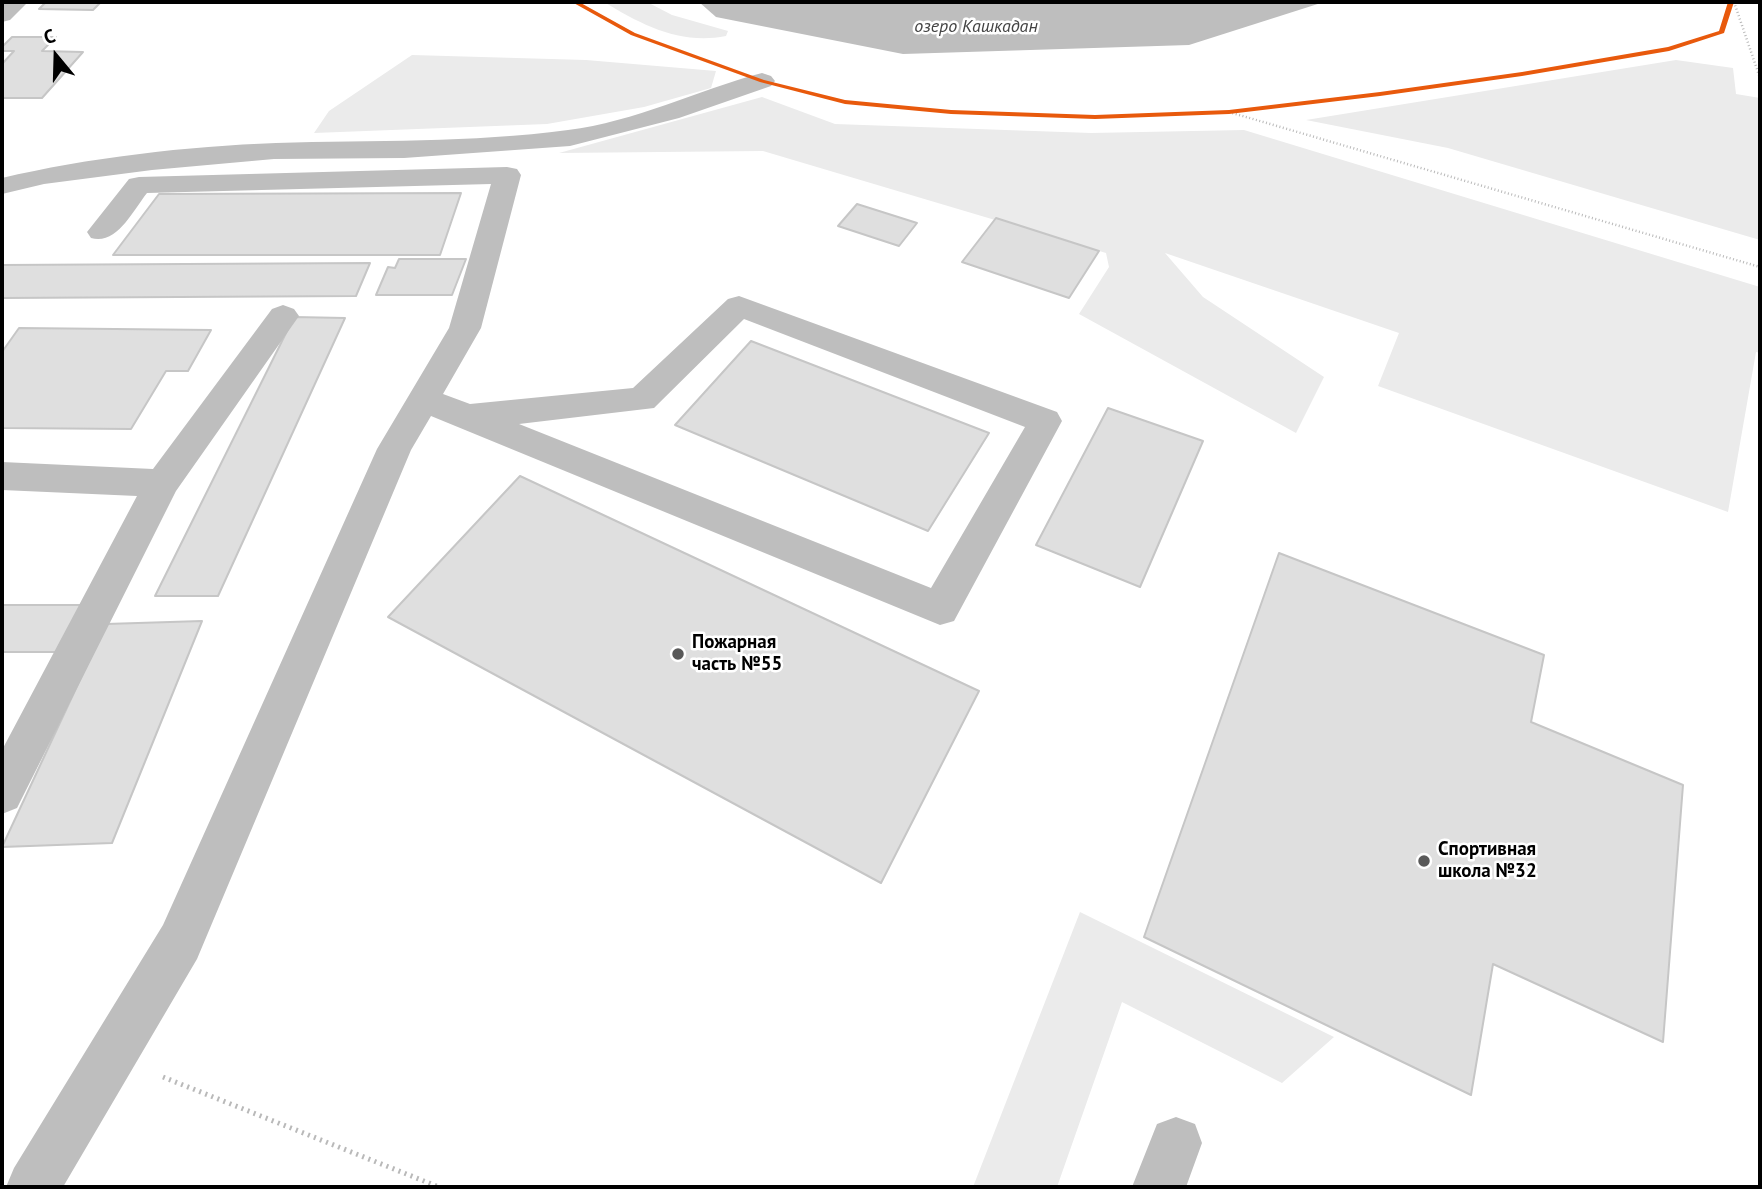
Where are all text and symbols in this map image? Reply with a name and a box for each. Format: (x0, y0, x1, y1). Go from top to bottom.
water label: озеро Кашкадан (914, 16, 1038, 38)
north arrow (21, 21, 91, 91)
text: С (40, 23, 58, 49)
place label: Пожарная часть №55 (692, 632, 782, 676)
marker: Пожарная часть №55 (670, 646, 686, 662)
place label: Спортивная школа №32 (1438, 839, 1537, 883)
marker: Спортивная школа №32 (1416, 853, 1432, 869)

